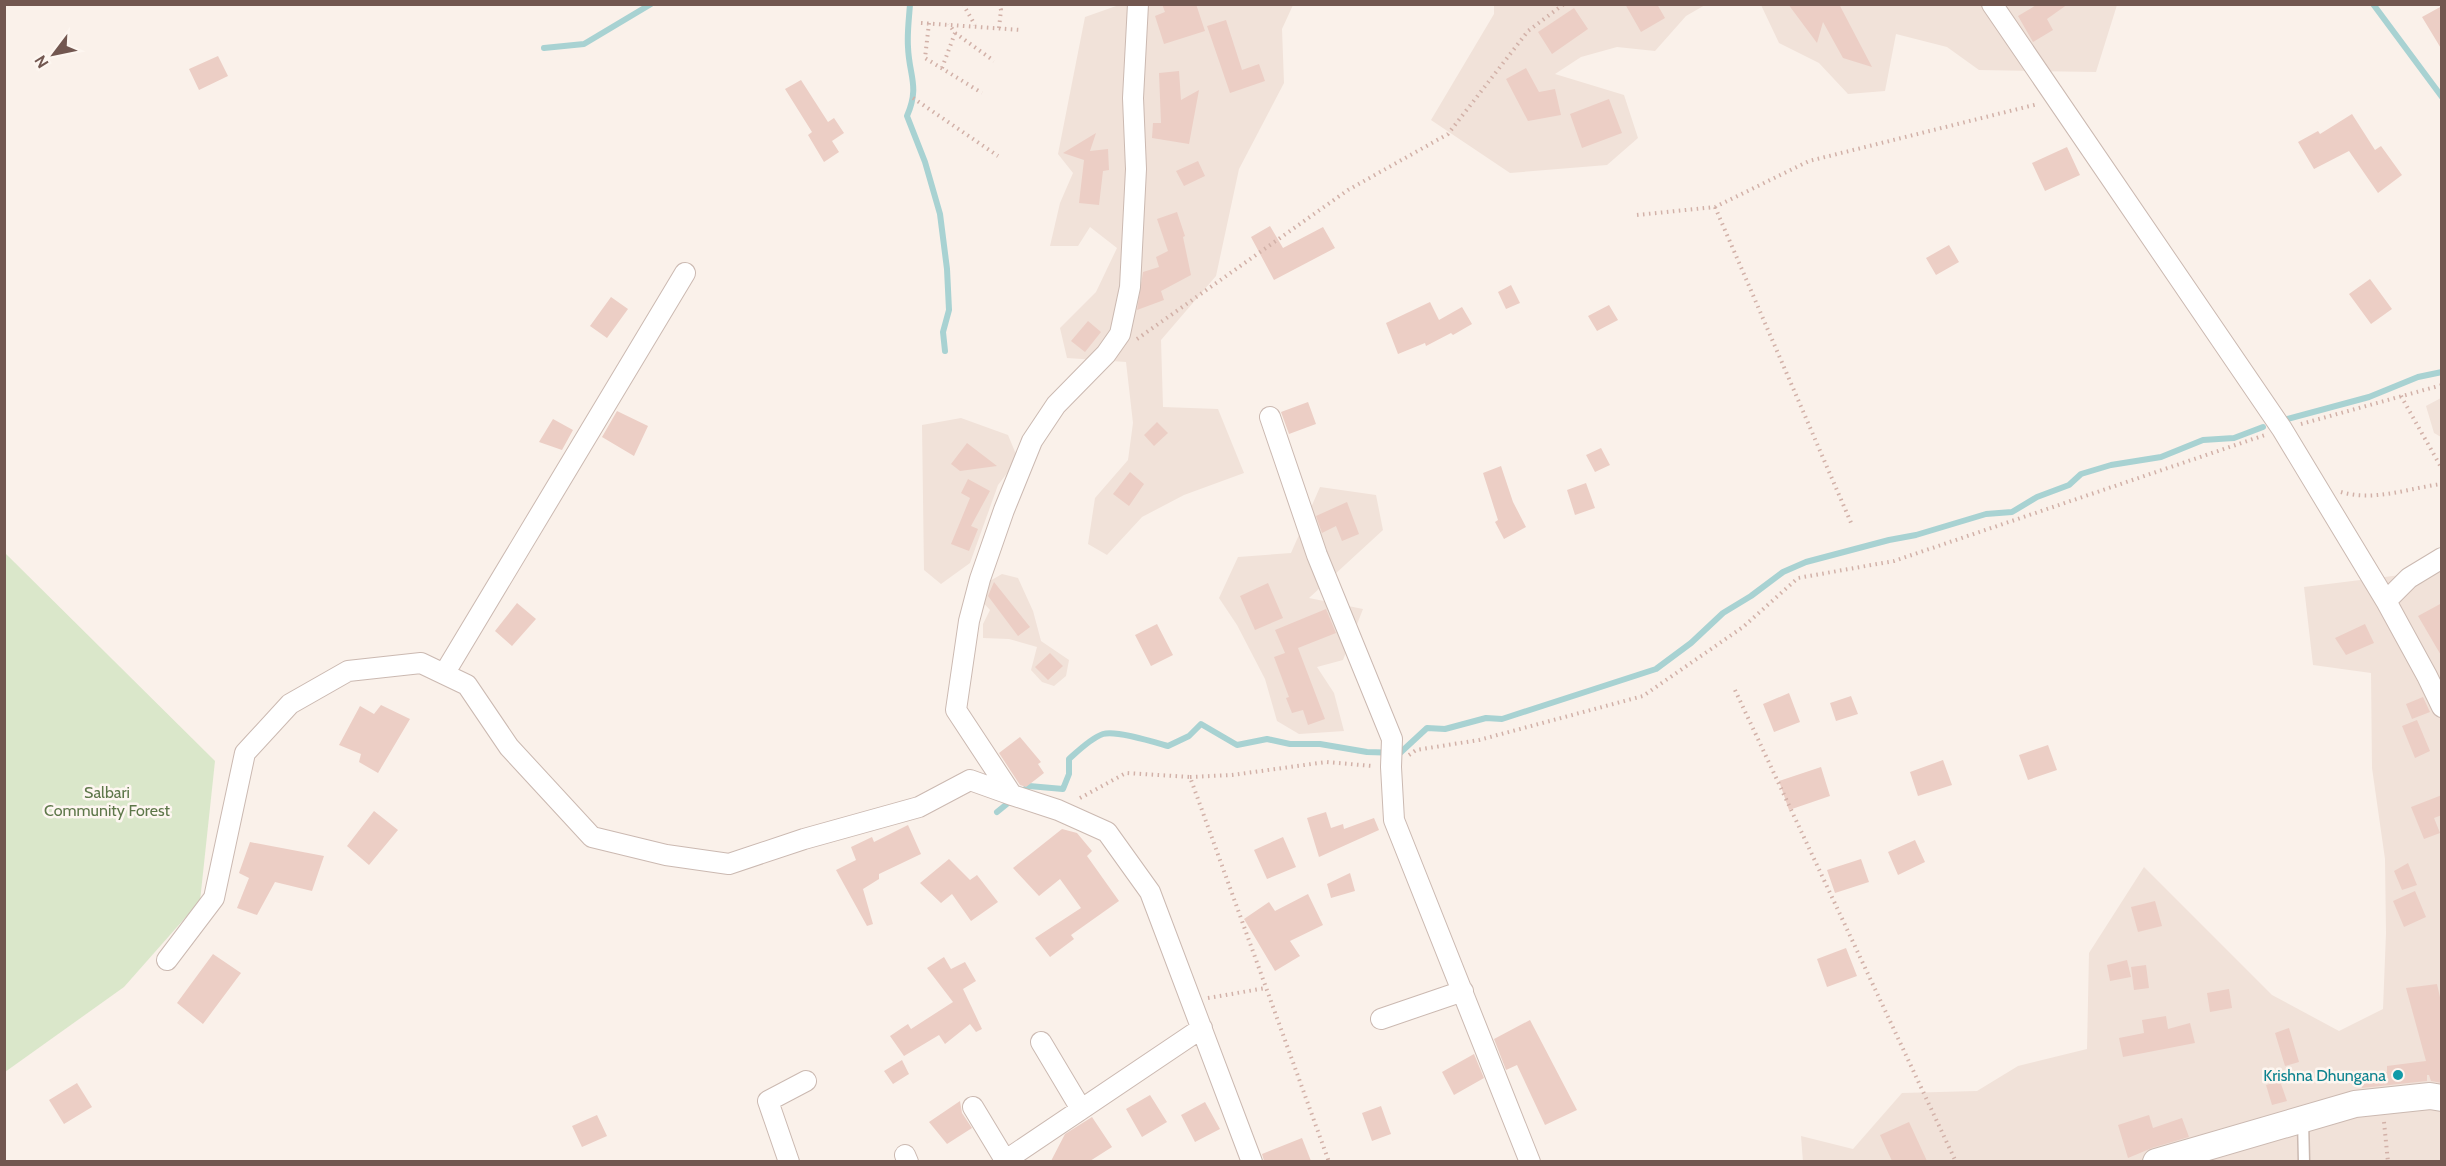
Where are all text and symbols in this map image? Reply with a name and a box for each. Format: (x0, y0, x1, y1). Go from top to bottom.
north arrow (24, 24, 84, 84)
text: N (31, 52, 53, 72)
park label: Salbari Community Forest (44, 783, 171, 820)
place label: Krishna Dhungana (2263, 1066, 2386, 1085)
marker: Krishna Dhungana (2391, 1068, 2405, 1082)

